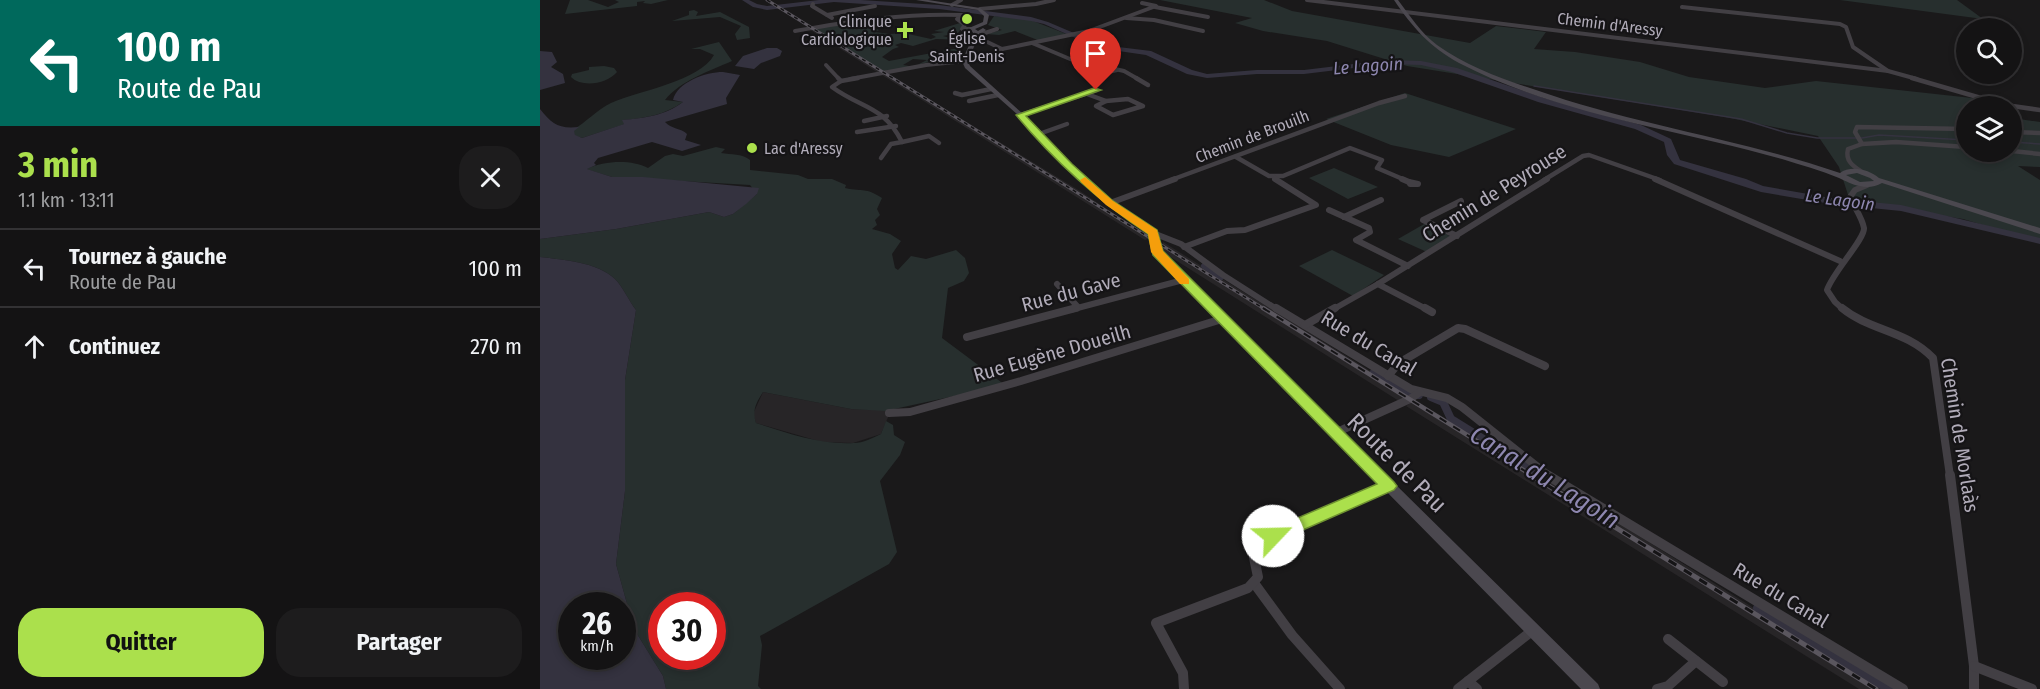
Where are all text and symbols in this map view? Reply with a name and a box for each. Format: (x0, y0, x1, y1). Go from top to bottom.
street label: Chemin d'Aressy (1556, 9, 1665, 40)
place label: Clinique Cardiologique (801, 12, 892, 49)
marker: Église Saint-Denis (960, 12, 974, 26)
map controls (1956, 18, 2022, 162)
button: search (1956, 18, 2022, 84)
marker: Clinique Cardiologique (896, 21, 914, 39)
text: 100 m (117, 22, 221, 72)
icon: left (18, 24, 96, 102)
pin (1070, 28, 1121, 90)
place label: Église Saint-Denis (929, 29, 1005, 66)
icon: arrive (1079, 37, 1112, 70)
water label: Le Lagoin (1332, 53, 1404, 79)
text: Route de Pau (117, 73, 262, 105)
button: layers (1956, 96, 2022, 162)
street label: Chemin de Brouilh (1193, 106, 1312, 167)
place label: Lac d'Aressy (764, 139, 843, 158)
street label: Chemin de Peyrouse (1417, 139, 1571, 247)
marker: Lac d'Aressy (745, 141, 759, 155)
text: 3 min (18, 143, 98, 187)
button: close (459, 146, 522, 209)
water label: Le Lagoin (1804, 184, 1876, 216)
text: 1.1 km · 13:11 (18, 188, 114, 212)
text: Tournez à gauche (69, 243, 227, 270)
icon: left (18, 252, 51, 285)
text: 100 m (468, 255, 522, 282)
street label: Rue du Gave (1019, 267, 1123, 317)
text: Route de Pau (69, 270, 176, 294)
street label: Rue du Canal (1317, 305, 1421, 381)
street label: Rue Eugène Doueilh (970, 319, 1134, 387)
icon: ahead (18, 330, 51, 363)
text: Continuez (69, 333, 160, 360)
text: 270 m (470, 333, 522, 360)
street label: Chemin de Morlaàs (1936, 356, 1984, 514)
street label: Route de Pau (1342, 408, 1452, 518)
water label: Canal du Lagoin (1464, 419, 1625, 536)
position arrow (1241, 504, 1305, 568)
street label: Rue du Canal (1729, 557, 1833, 633)
speed limit sign: 30 (648, 592, 726, 670)
text: 26 (582, 606, 612, 642)
button: Quitter (18, 608, 264, 677)
button: Partager (276, 608, 522, 677)
text: km/h (580, 637, 614, 655)

